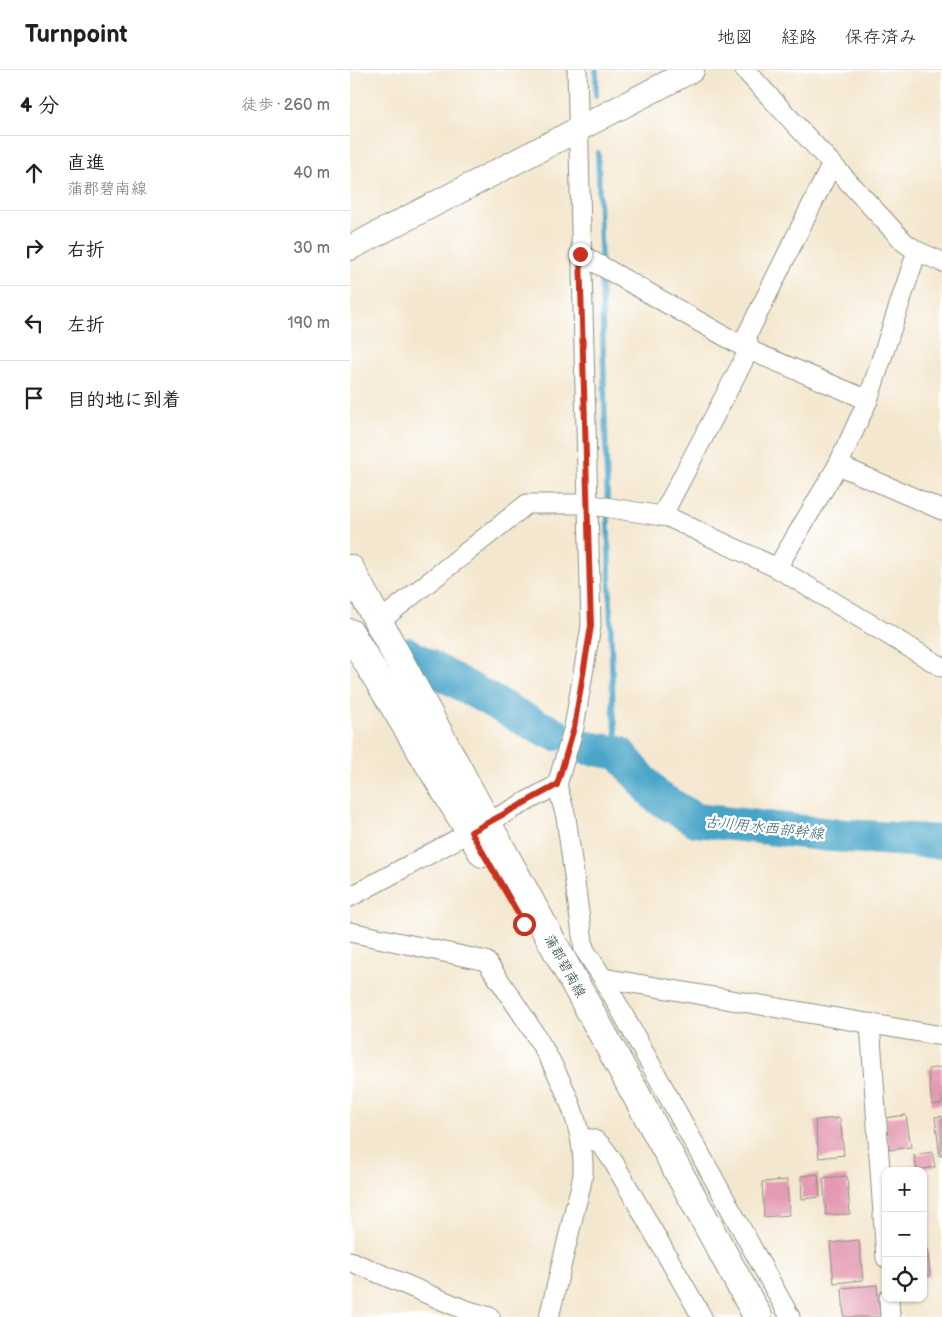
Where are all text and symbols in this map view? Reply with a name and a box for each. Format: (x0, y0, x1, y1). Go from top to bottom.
text: Turnpoint (25, 20, 128, 49)
text: 地図 (717, 27, 753, 48)
text: 経路 (781, 27, 817, 48)
text: 保存済み (845, 27, 917, 48)
text: 4 分 (20, 93, 59, 118)
text: 徒歩 · 260 m (241, 96, 330, 115)
text: 直進 (67, 152, 105, 175)
icon: ahead (20, 159, 48, 187)
text: 40 m (293, 164, 330, 183)
text: 蒲郡碧南線 (67, 180, 147, 199)
icon: right (20, 234, 48, 262)
text: 右折 (67, 239, 105, 262)
text: 30 m (293, 239, 330, 258)
route end (569, 243, 592, 266)
icon: left (20, 309, 48, 337)
text: 左折 (67, 314, 105, 337)
text: 190 m (288, 314, 330, 333)
icon: arrive (20, 384, 48, 412)
text: 目的地に到着 (67, 389, 181, 412)
water label: 古川用水西部幹線 (703, 812, 826, 844)
route start (513, 913, 536, 936)
street label: 蒲郡碧南線 (541, 931, 589, 1001)
map controls (882, 1167, 927, 1302)
button: + (882, 1167, 927, 1212)
button: − (882, 1212, 927, 1257)
button: locate (882, 1257, 927, 1302)

